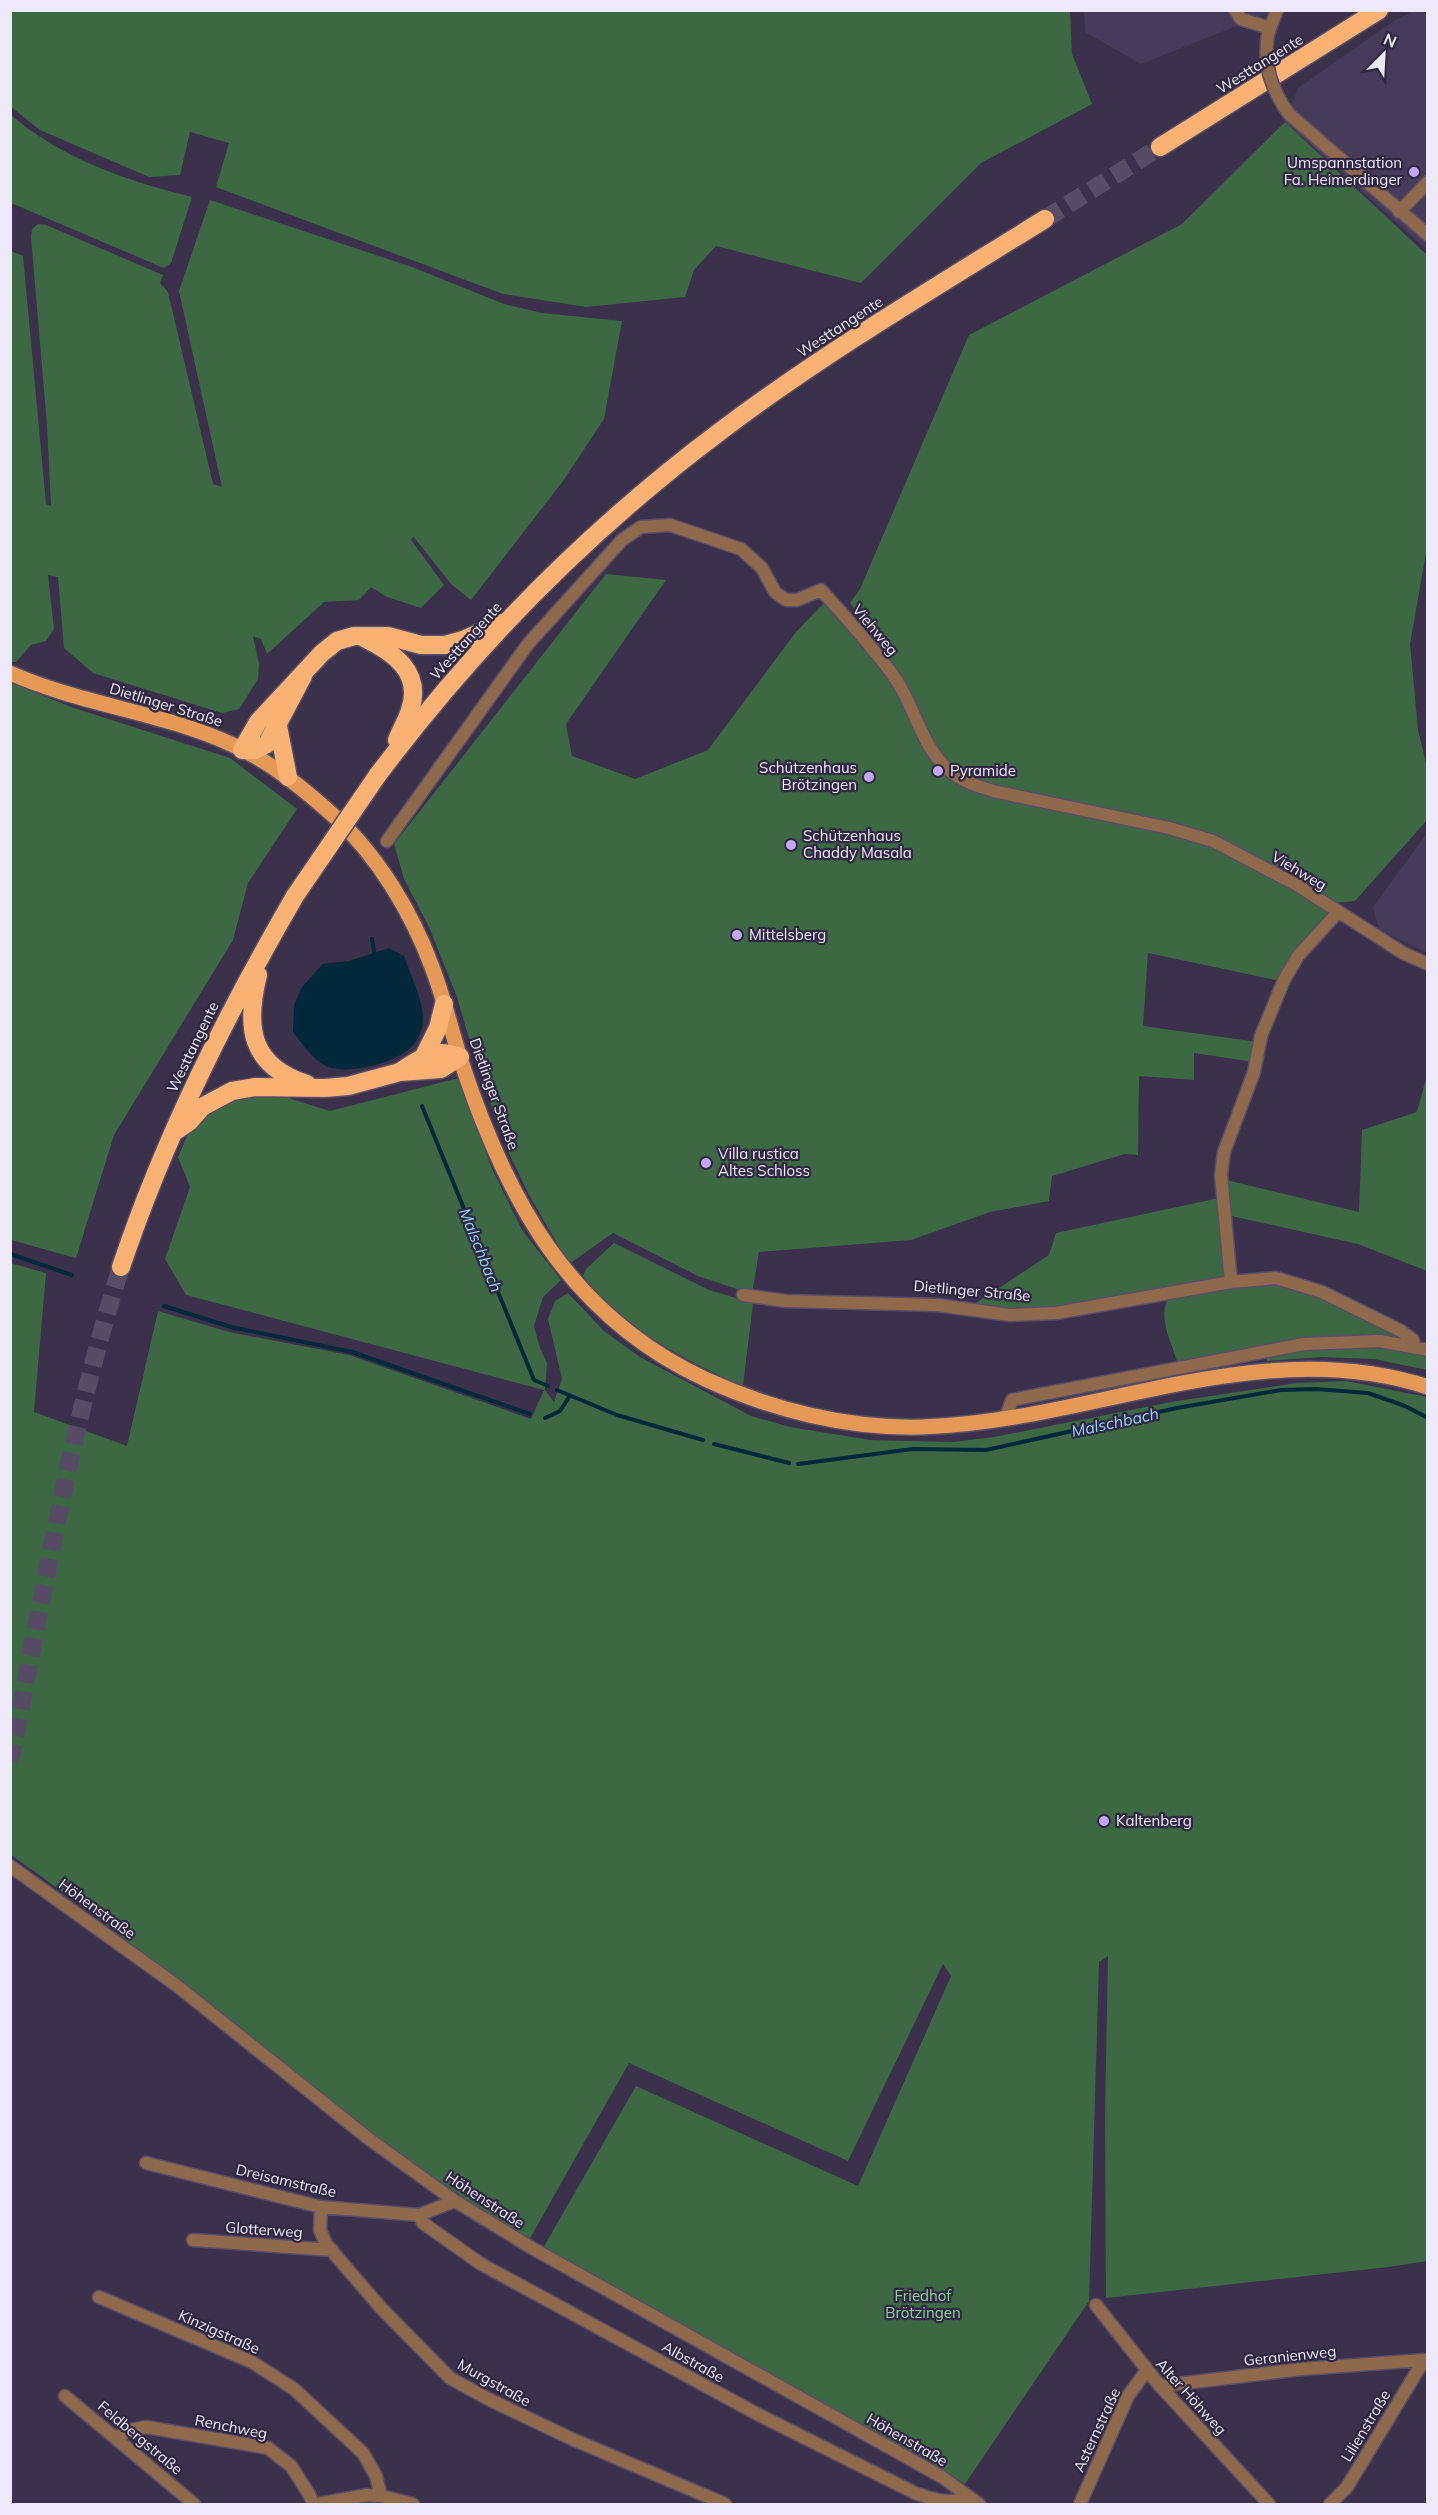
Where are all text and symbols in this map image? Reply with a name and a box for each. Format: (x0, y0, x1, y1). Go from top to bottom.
north arrow (1354, 24, 1414, 84)
street label: Westtangente (1213, 29, 1307, 98)
text: N (1381, 29, 1400, 52)
place label: Umspannstation Fa. Heimerdinger (1284, 153, 1403, 189)
marker: Umspannstation Fa. Heimerdinger (1407, 165, 1421, 179)
street label: Westtangente (793, 292, 886, 361)
street label: Westtangente (426, 598, 506, 684)
street label: Viehweg (848, 600, 902, 659)
street label: Dietlinger Straße (107, 678, 225, 731)
place label: Schützenhaus Brötzingen (759, 758, 857, 794)
place label: Pyramide (950, 761, 1016, 780)
marker: Pyramide (931, 764, 945, 778)
marker: Schützenhaus Brötzingen (862, 770, 876, 784)
place label: Schützenhaus Chaddy Masala (803, 826, 912, 862)
marker: Schützenhaus Chaddy Masala (784, 838, 798, 852)
street label: Viehweg (1268, 847, 1330, 894)
place label: Mittelsberg (749, 925, 826, 944)
marker: Mittelsberg (730, 928, 744, 942)
street label: Westtangente (162, 998, 223, 1095)
street label: Dietlinger Straße (465, 1035, 523, 1152)
place label: Villa rustica Altes Schloss (718, 1144, 810, 1180)
marker: Villa rustica Altes Schloss (699, 1156, 713, 1170)
water label: Malschbach (455, 1205, 507, 1295)
street label: Dietlinger Straße (913, 1276, 1031, 1305)
water label: Malschbach (1069, 1403, 1161, 1441)
place label: Kaltenberg (1116, 1811, 1192, 1830)
marker: Kaltenberg (1097, 1814, 1111, 1828)
street label: Höhenstraße (55, 1874, 139, 1943)
street label: Dreisamstraße (234, 2160, 338, 2201)
street label: Höhenstraße (442, 2167, 528, 2232)
street label: Glotterweg (225, 2217, 303, 2242)
park label: Friedhof Brötzingen (885, 2286, 961, 2322)
street label: Kinzigstraße (176, 2305, 263, 2358)
street label: Albstraße (659, 2337, 728, 2386)
street label: Geranienweg (1243, 2341, 1337, 2370)
street label: Murgstraße (454, 2355, 534, 2410)
street label: Alter Höhweg (1152, 2355, 1231, 2439)
street label: Asternstraße (1069, 2385, 1124, 2475)
street label: Lilienstraße (1337, 2386, 1394, 2465)
street label: Feldbergstraße (94, 2397, 187, 2479)
street label: Höhenstraße (863, 2409, 951, 2470)
street label: Renchweg (193, 2410, 269, 2443)

